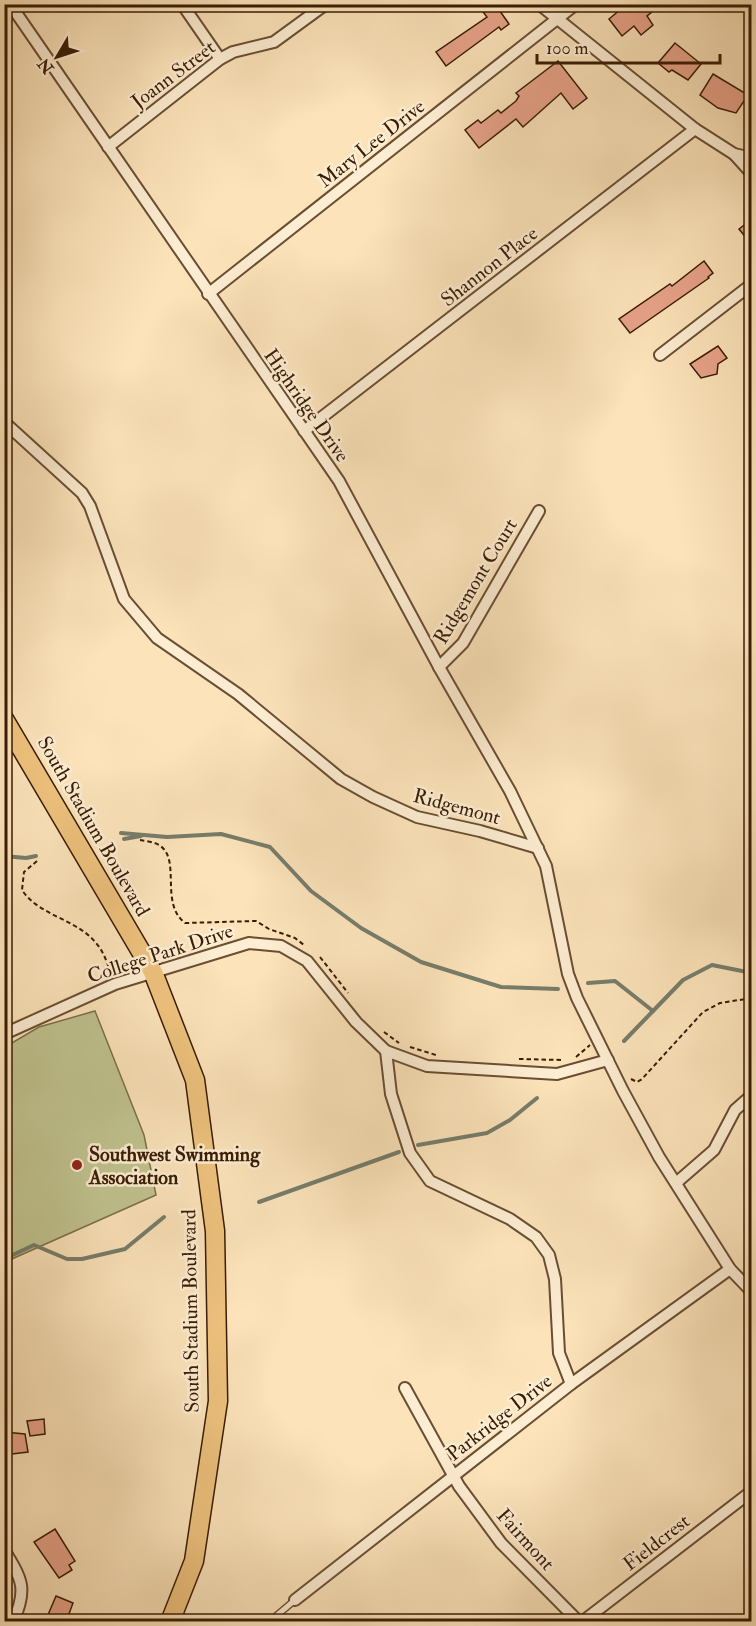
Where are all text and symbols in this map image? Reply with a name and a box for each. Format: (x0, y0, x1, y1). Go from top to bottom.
north arrow (27, 27, 87, 87)
scale bar (537, 27, 720, 65)
street label: Joann Street (126, 34, 221, 115)
text: 100 m (546, 37, 589, 60)
text: N (33, 53, 59, 78)
street label: Mary Lee Drive (313, 94, 430, 193)
street label: Shannon Place (436, 221, 543, 312)
street label: Highridge Drive (258, 344, 355, 467)
street label: Ridgemont Court (428, 513, 523, 649)
street label: South Stadium Boulevard (32, 732, 155, 921)
street label: Ridgemont (410, 783, 504, 830)
street label: College Park Drive (84, 918, 236, 989)
place label: Southwest Swimming Association (88, 1142, 261, 1190)
marker: Southwest Swimming Association (70, 1158, 84, 1172)
street label: South Stadium Boulevard (176, 1209, 205, 1413)
street label: Parkridge Drive (442, 1368, 557, 1466)
street label: Fairmont (491, 1503, 560, 1576)
street label: Fieldcrest (618, 1508, 695, 1576)

